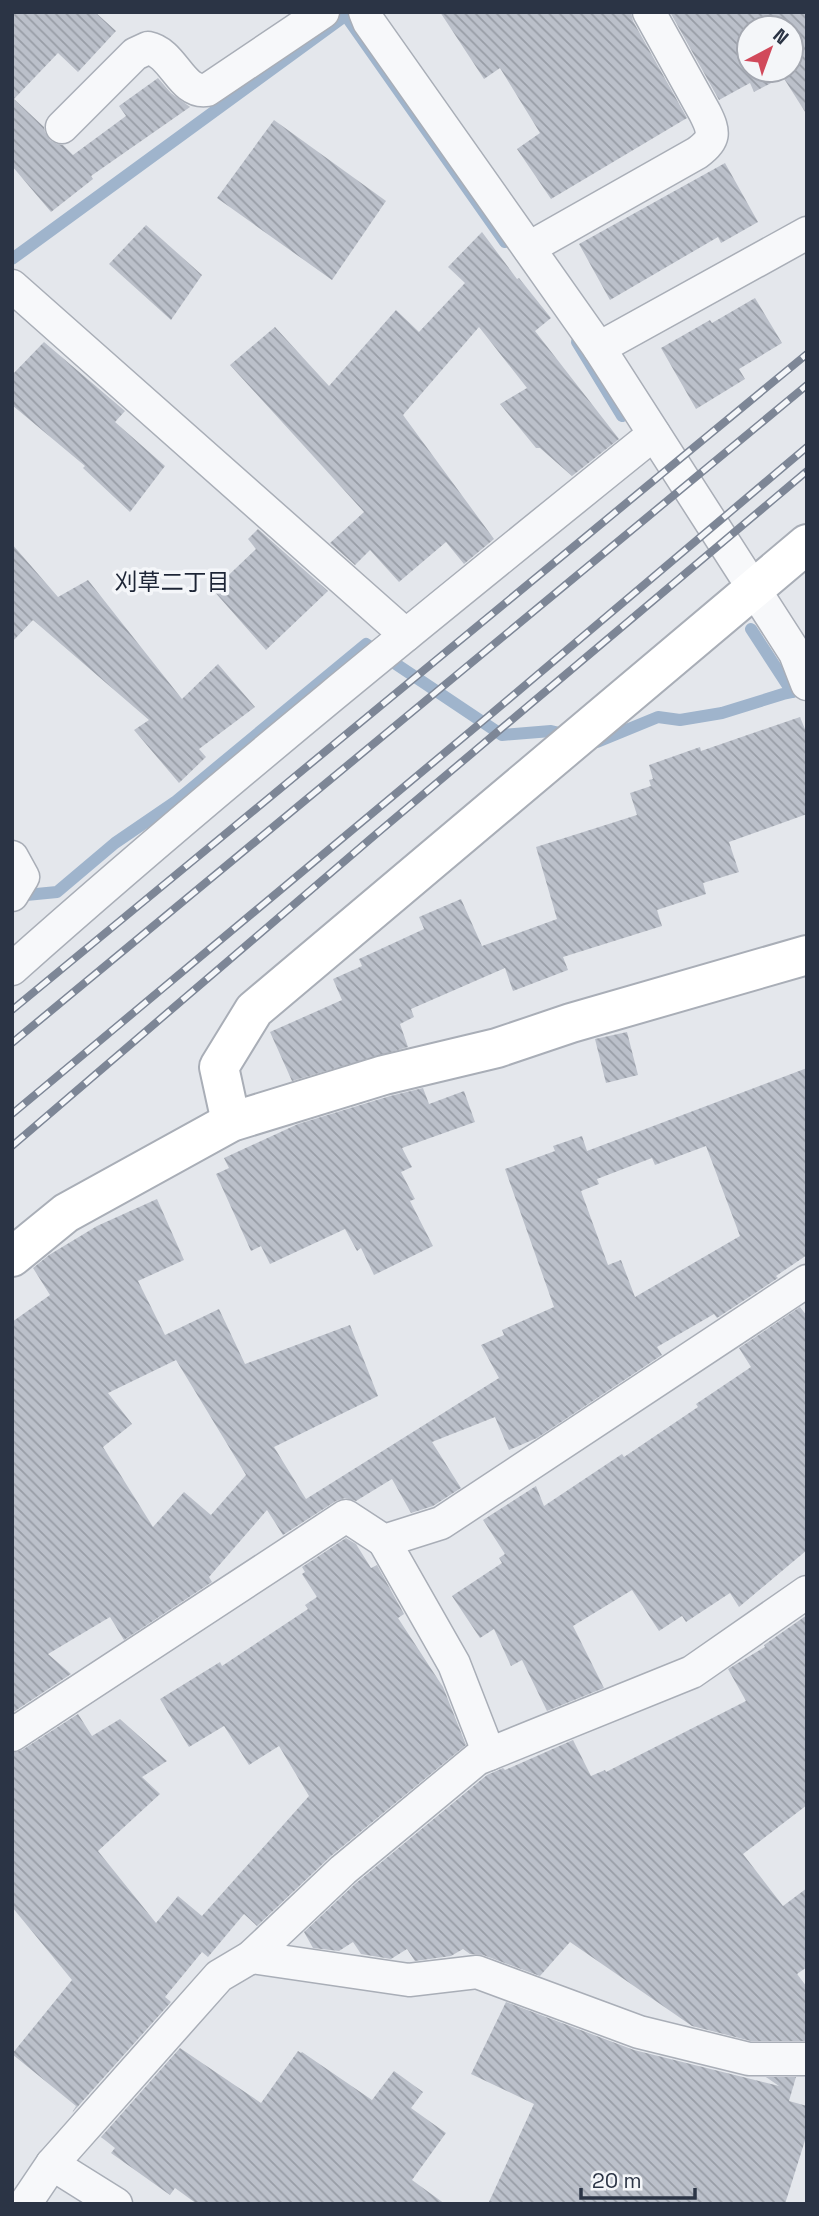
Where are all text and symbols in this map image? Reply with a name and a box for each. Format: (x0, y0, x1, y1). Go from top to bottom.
north arrow (735, 14, 805, 84)
text: N (768, 23, 794, 50)
district label: 刈草二丁目 (115, 567, 230, 597)
scale bar (581, 2156, 695, 2200)
text: 20 m (592, 2167, 642, 2194)

